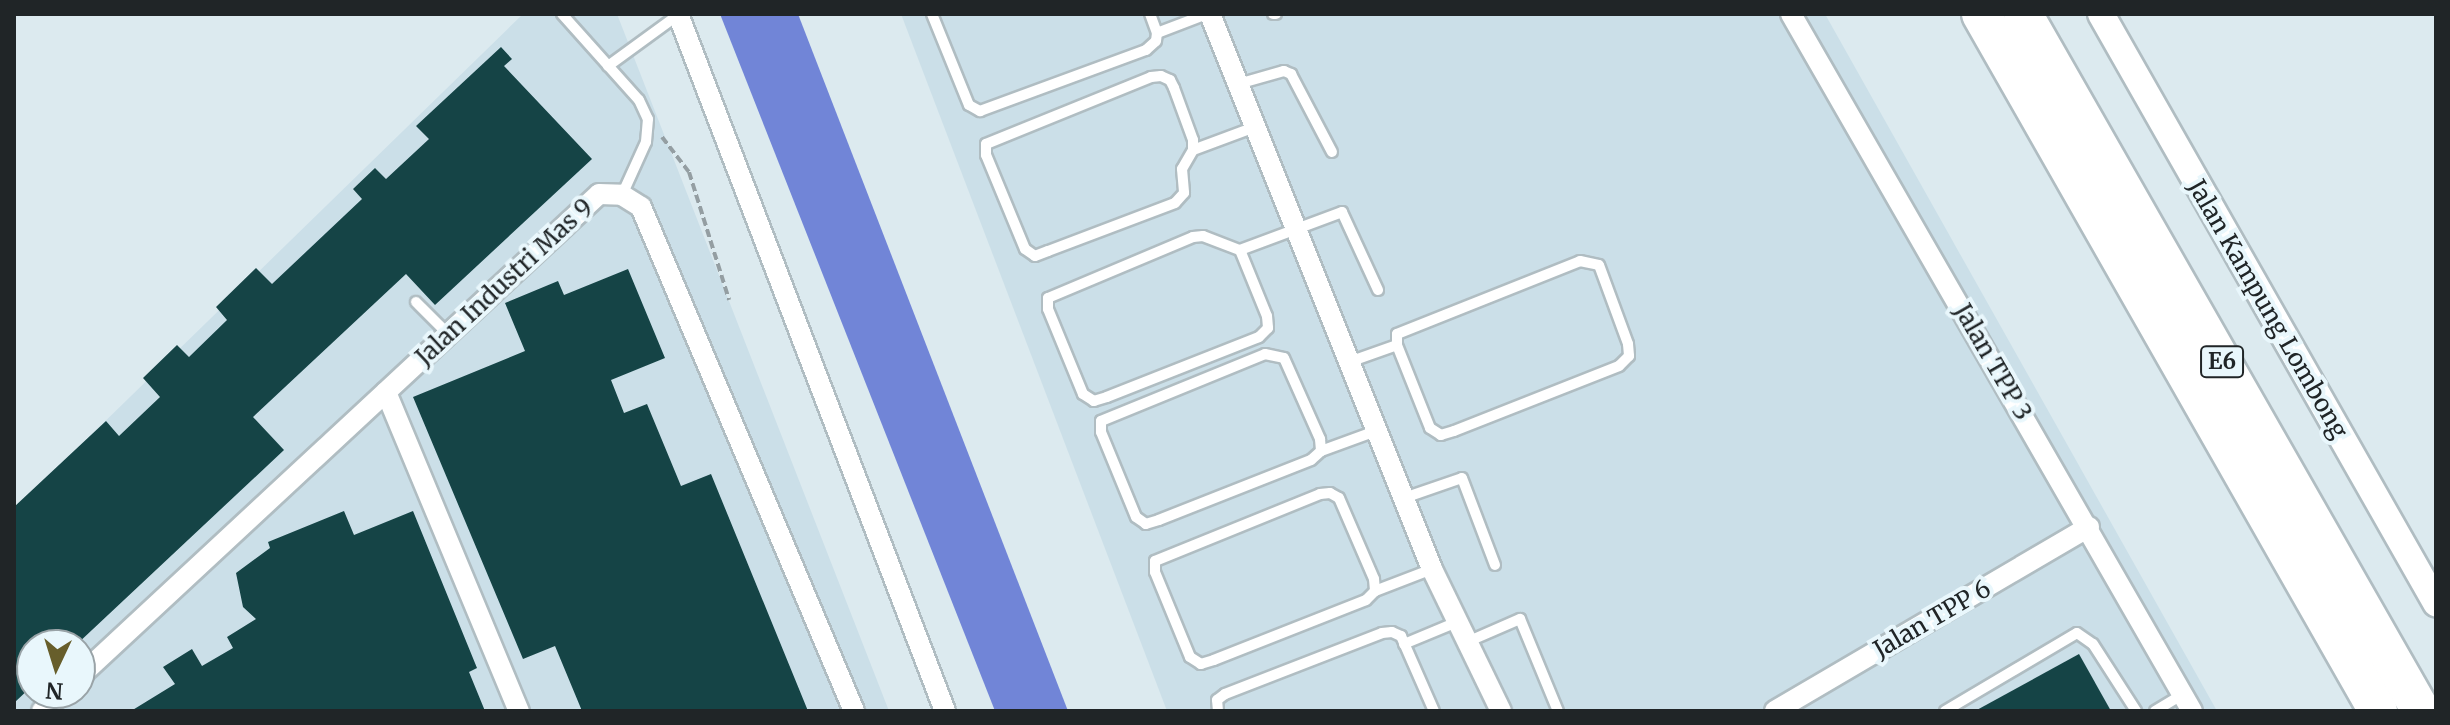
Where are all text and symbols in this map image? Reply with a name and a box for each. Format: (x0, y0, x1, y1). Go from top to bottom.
street label: Jalan Kampung Lombong (2182, 175, 2354, 443)
street label: Jalan Industri Mas 9 (410, 193, 598, 371)
street label: Jalan TPP 3 (1948, 299, 2038, 425)
road number: E6 (2200, 344, 2244, 380)
street label: Jalan TPP 6 (1868, 574, 1996, 664)
north arrow (16, 629, 96, 709)
text: N (45, 676, 64, 706)

